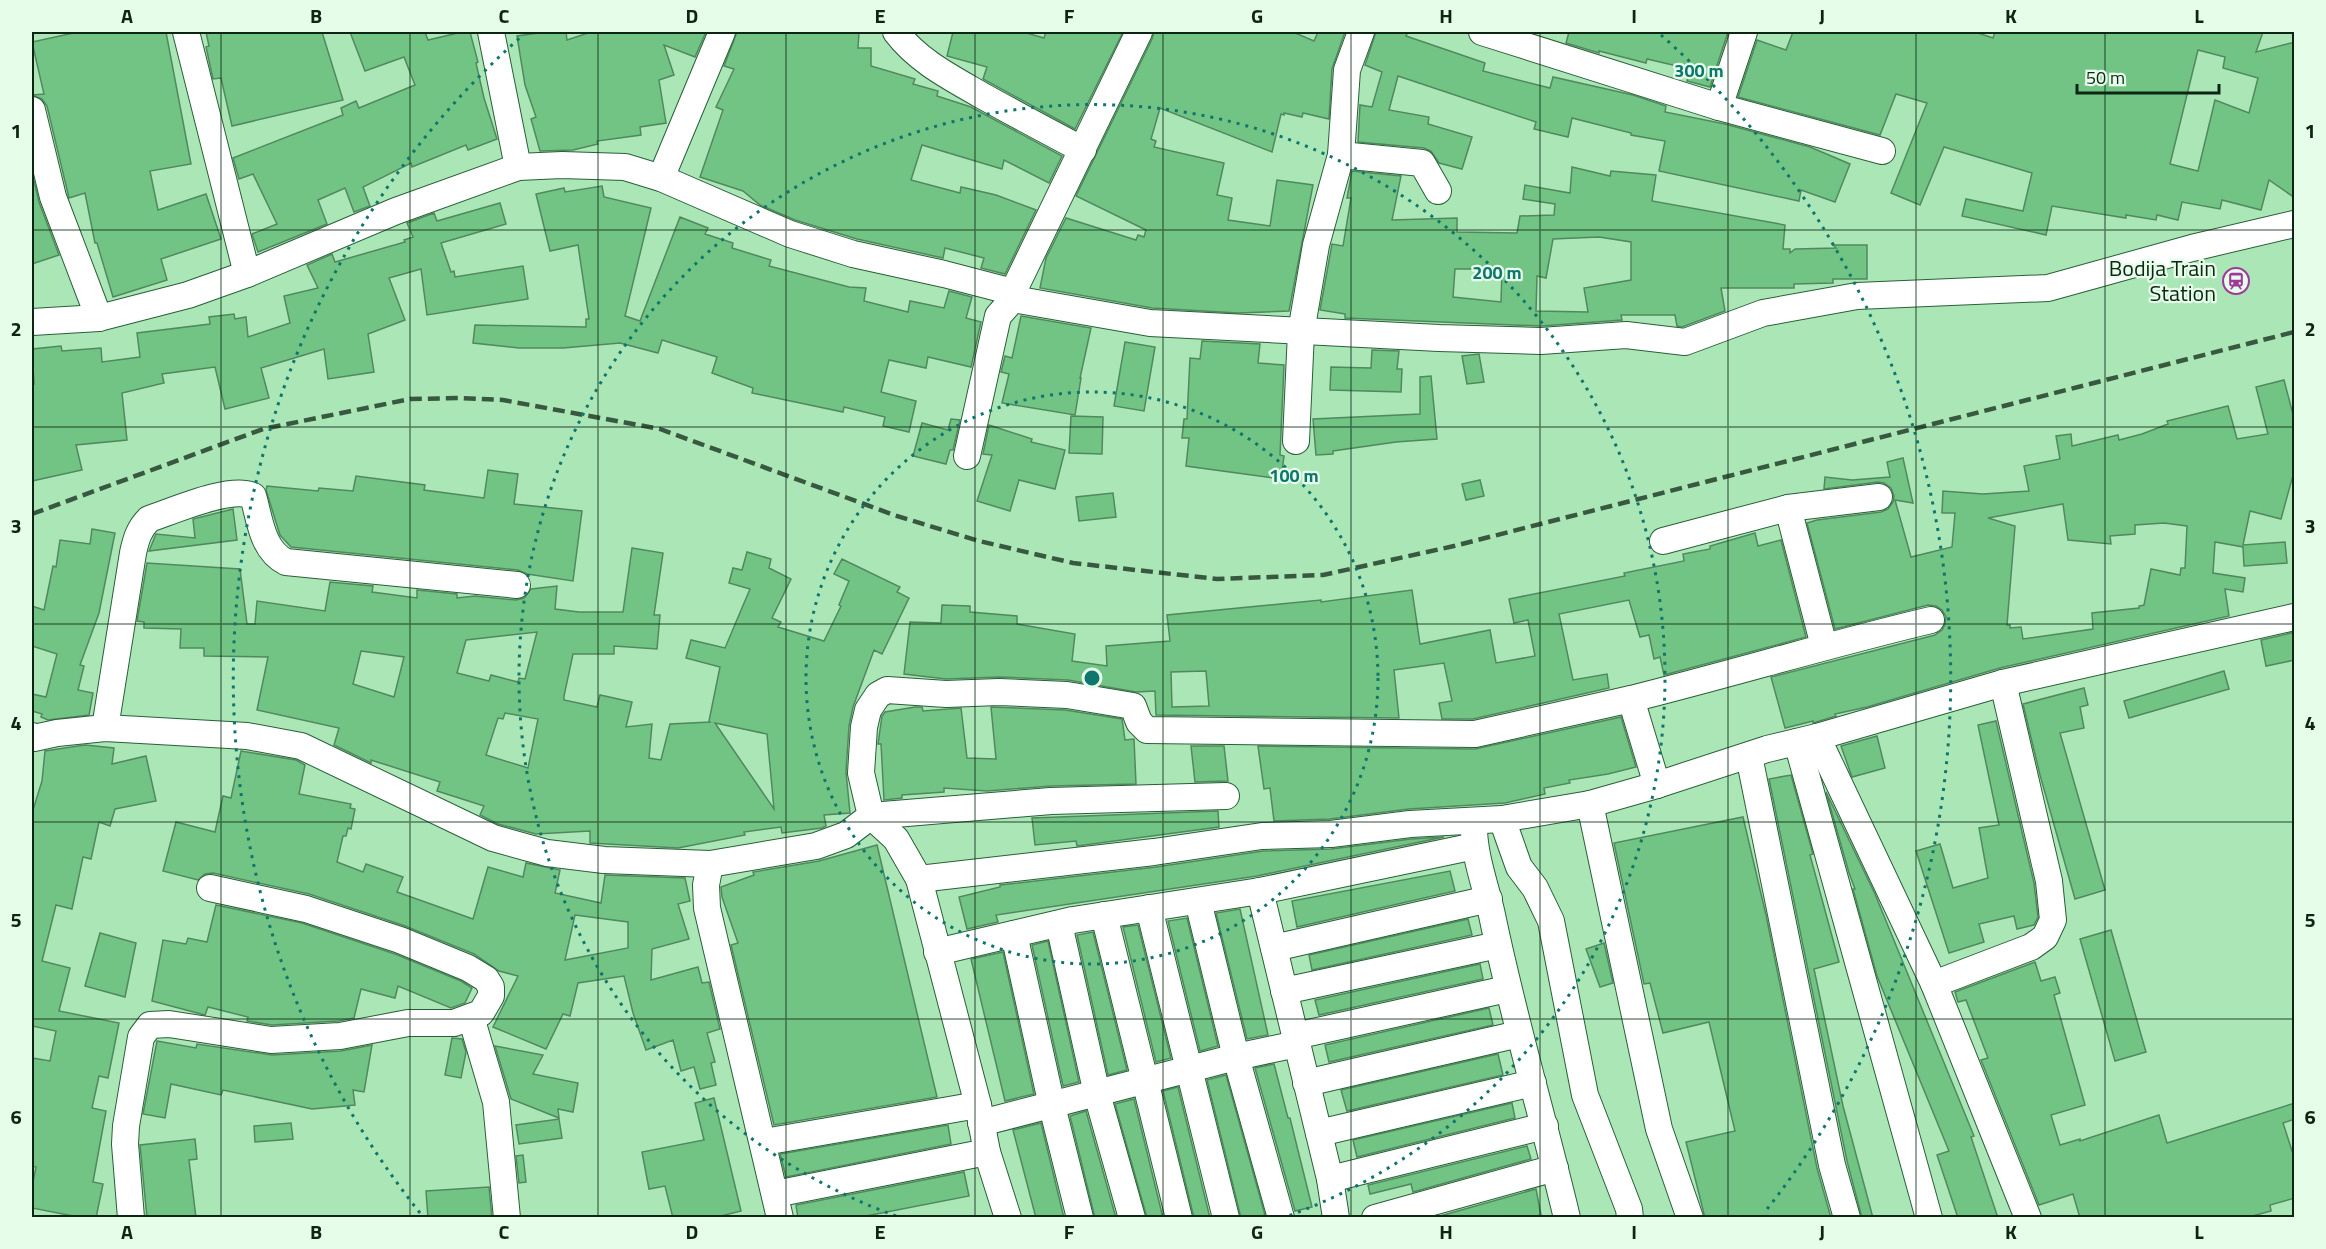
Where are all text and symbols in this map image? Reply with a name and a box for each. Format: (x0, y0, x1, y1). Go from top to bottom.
text: A (121, 0, 133, 31)
text: B (310, 0, 322, 31)
text: C (499, 0, 510, 31)
text: D (686, 0, 698, 31)
text: E (874, 0, 886, 31)
text: F (1064, 0, 1075, 31)
text: G (1251, 0, 1263, 31)
text: H (1439, 0, 1453, 31)
text: I (1631, 0, 1637, 31)
text: J (1819, 0, 1825, 31)
text: K (2005, 0, 2017, 31)
text: L (2194, 0, 2204, 31)
text: 300 m (1674, 57, 1724, 84)
scale bar (2077, 57, 2220, 95)
text: 50 m (2086, 64, 2125, 91)
text: 1 (10, 115, 22, 146)
text: 1 (2304, 115, 2316, 146)
place label: Bodija Train Station (2109, 251, 2216, 310)
text: 200 m (1472, 259, 1522, 286)
station icon: Bodija Train Station (2221, 266, 2251, 296)
text: 2 (10, 313, 22, 344)
text: 2 (2304, 313, 2316, 344)
text: 100 m (1269, 462, 1319, 489)
text: 3 (10, 510, 22, 541)
text: 3 (2304, 510, 2316, 541)
centre of rings (1082, 668, 1102, 688)
text: 4 (10, 707, 22, 738)
text: 4 (2304, 707, 2316, 738)
text: 5 (10, 904, 22, 935)
text: 5 (2304, 904, 2316, 935)
text: 6 (10, 1101, 22, 1132)
text: 6 (2304, 1101, 2316, 1132)
text: A (121, 1216, 133, 1247)
text: B (310, 1216, 322, 1247)
text: C (499, 1216, 510, 1247)
text: D (686, 1216, 698, 1247)
text: E (874, 1216, 886, 1247)
text: F (1064, 1216, 1075, 1247)
text: G (1251, 1216, 1263, 1247)
text: H (1439, 1216, 1453, 1247)
text: I (1631, 1216, 1637, 1247)
text: J (1819, 1216, 1825, 1247)
text: K (2005, 1216, 2017, 1247)
text: L (2194, 1216, 2204, 1247)

